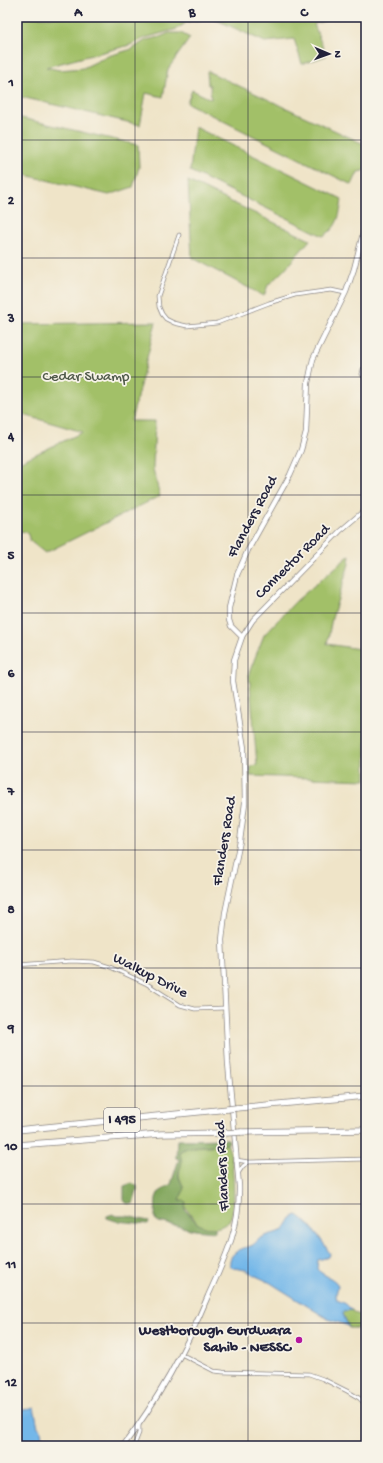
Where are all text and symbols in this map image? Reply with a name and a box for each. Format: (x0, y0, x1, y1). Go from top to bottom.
text: A (73, 6, 83, 21)
text: B (188, 6, 197, 21)
text: C (299, 6, 309, 21)
north arrow (309, 34, 349, 74)
text: N (331, 50, 343, 58)
text: 1 (7, 76, 14, 91)
text: 2 (8, 194, 15, 209)
text: 3 (7, 312, 15, 327)
park label: Cedar Swamp (43, 368, 130, 386)
text: 4 (7, 430, 15, 445)
street label: Flanders Road (223, 472, 283, 562)
street label: Connector Road (252, 520, 335, 603)
text: 5 (8, 549, 15, 564)
text: 6 (8, 667, 15, 682)
text: 7 (7, 785, 16, 800)
street label: Flanders Road (209, 794, 241, 888)
text: 8 (7, 903, 15, 918)
street label: Walkup Drive (109, 949, 191, 1003)
text: 9 (7, 1022, 15, 1037)
road number: I 495 (104, 1108, 140, 1132)
street label: Flanders Road (212, 1119, 234, 1212)
text: 10 (4, 1140, 18, 1155)
text: 11 (5, 1258, 16, 1273)
place label: Westborough Gurdwara Sahib - NESSC (138, 1322, 293, 1357)
marker: Westborough Gurdwara Sahib - NESSC (294, 1335, 304, 1345)
text: 12 (4, 1376, 17, 1391)

